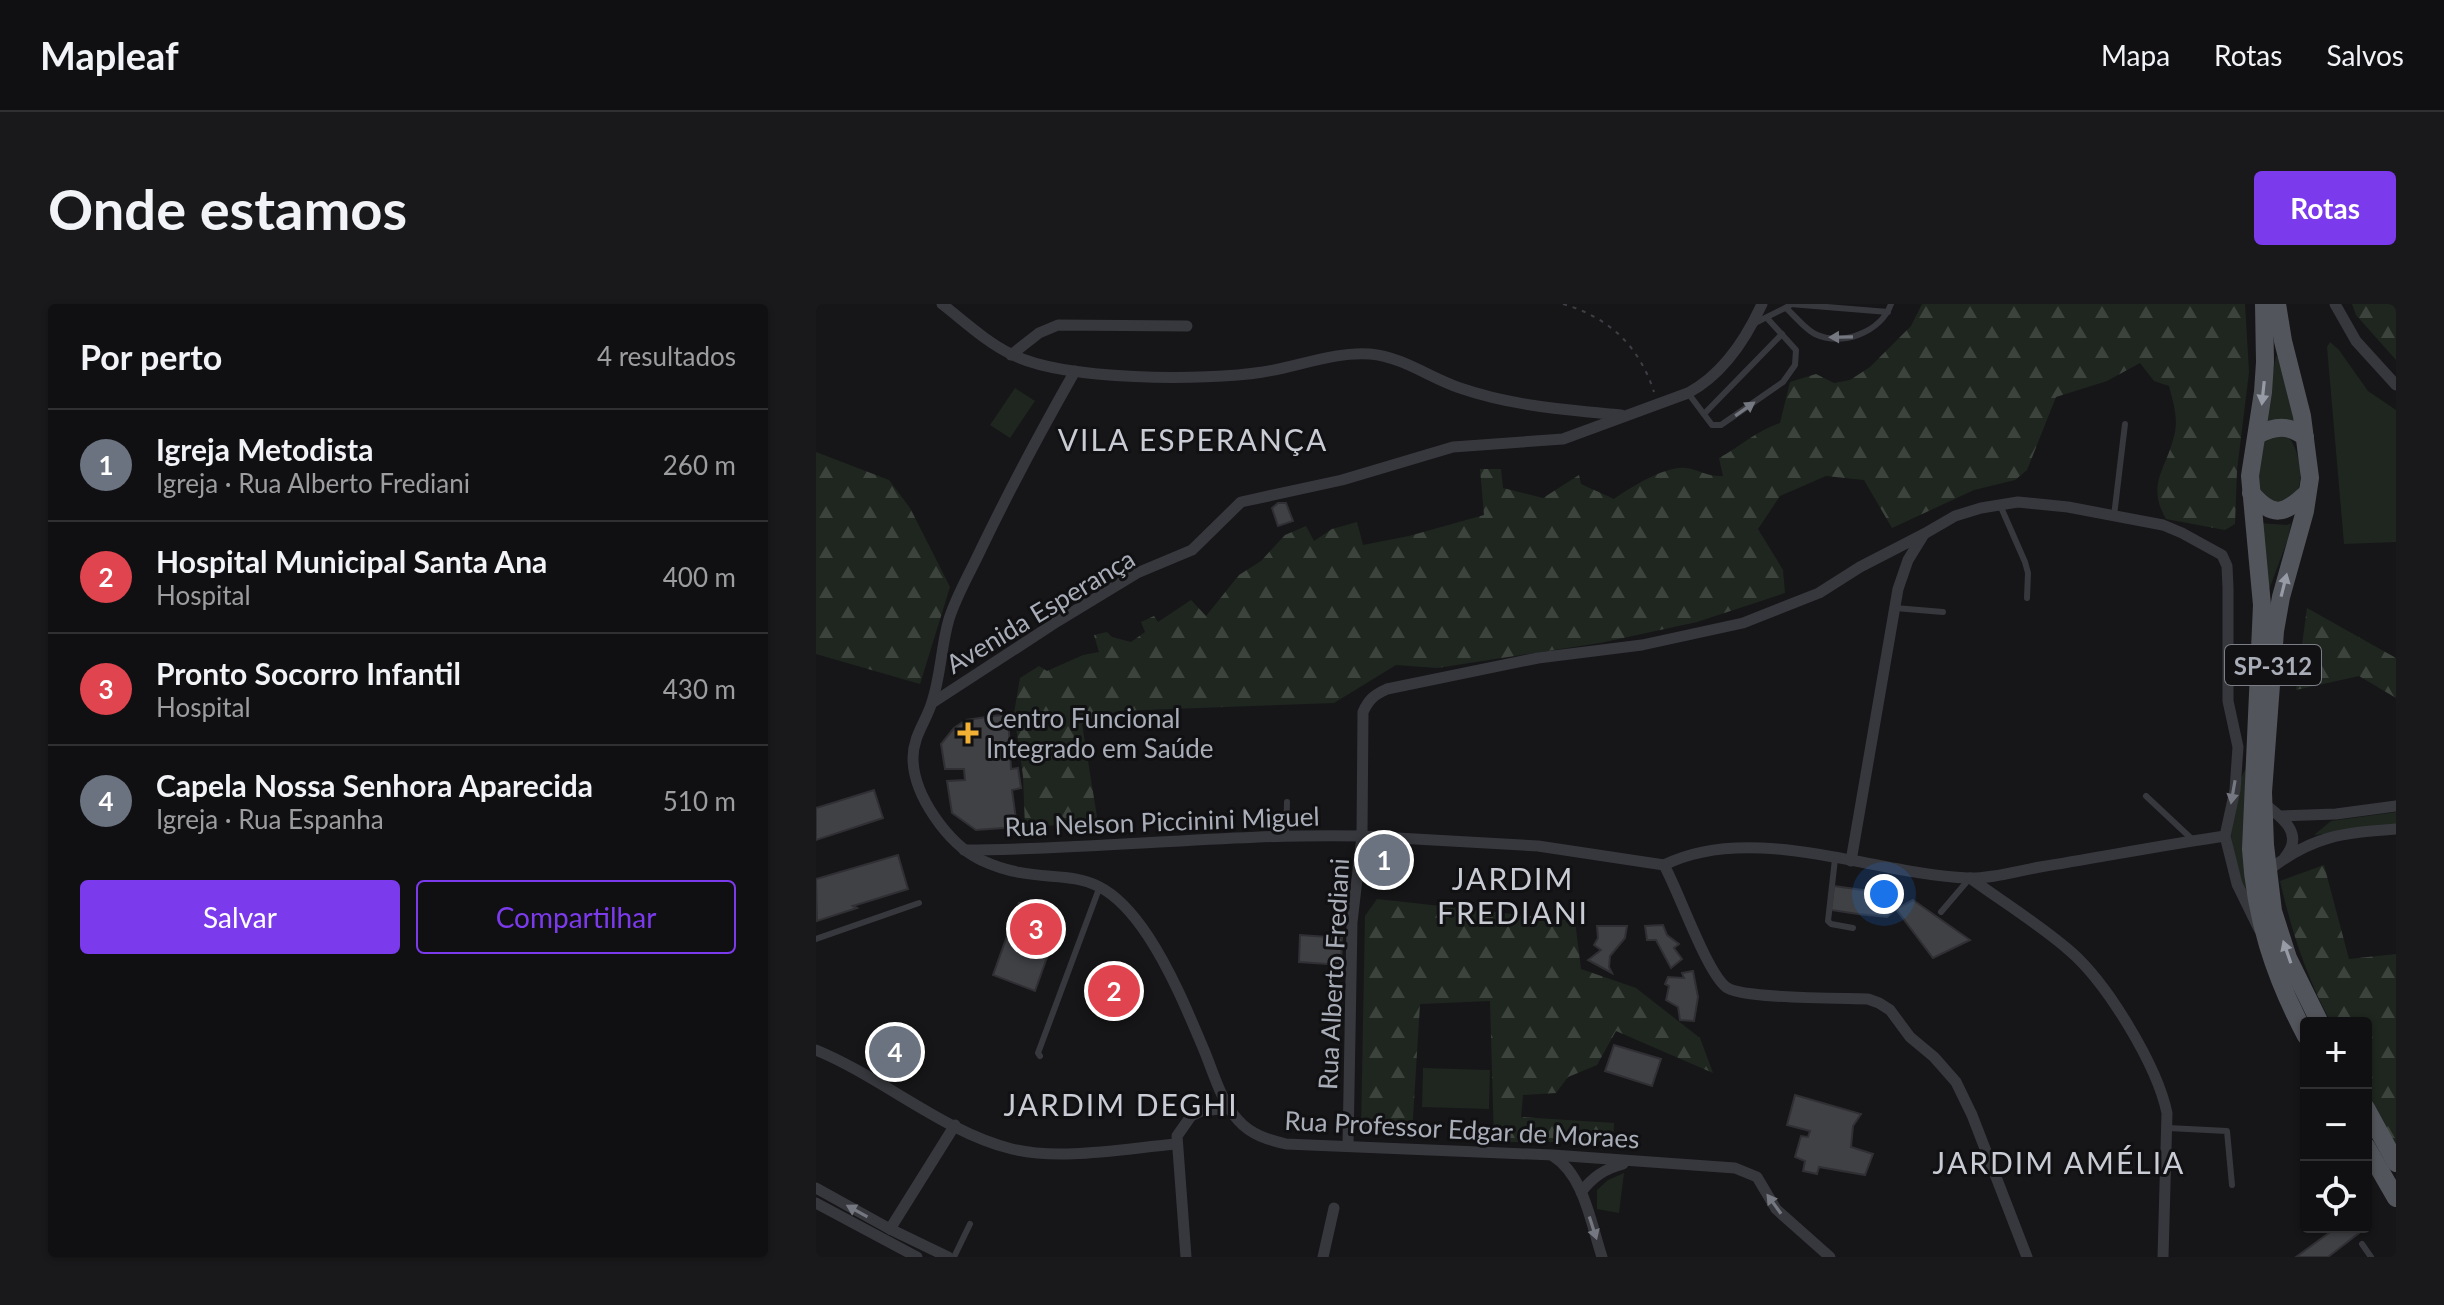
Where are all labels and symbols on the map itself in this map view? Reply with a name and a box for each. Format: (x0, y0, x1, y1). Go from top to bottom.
one-way arrow (1827, 331, 1853, 343)
one-way arrow (2256, 381, 2269, 406)
one-way arrow (1735, 402, 1756, 417)
district label: VILA ESPERANÇA (1058, 421, 1328, 457)
street label: Avenida Esperança (940, 542, 1140, 680)
one-way arrow (2278, 572, 2290, 597)
road number: SP-312 (2225, 645, 2321, 685)
place label: Centro Funcional Integrado em Saúde (986, 702, 1213, 764)
marker: Centro Funcional Integrado em Saúde (957, 722, 979, 744)
one-way arrow (2227, 780, 2239, 805)
street label: Rua Nelson Piccinini Miguel (1004, 800, 1320, 842)
pin: 1 (1358, 830, 1410, 890)
street label: Rua Alberto Frediani (1311, 857, 1355, 1091)
district label: JARDIM FREDIANI (1437, 860, 1589, 930)
your location (1864, 874, 1904, 914)
pin: 3 (1010, 899, 1062, 959)
one-way arrow (2280, 940, 2293, 964)
pin: 2 (1088, 961, 1140, 1021)
pin: 4 (869, 1022, 921, 1082)
district label: JARDIM DEGHI (1003, 1086, 1239, 1122)
street label: Rua Professor Edgar de Moraes (1284, 1104, 1640, 1154)
district label: JARDIM AMÉLIA (1933, 1144, 2185, 1180)
one-way arrow (1767, 1193, 1782, 1214)
one-way arrow (845, 1204, 868, 1217)
one-way arrow (1587, 1217, 1599, 1241)

